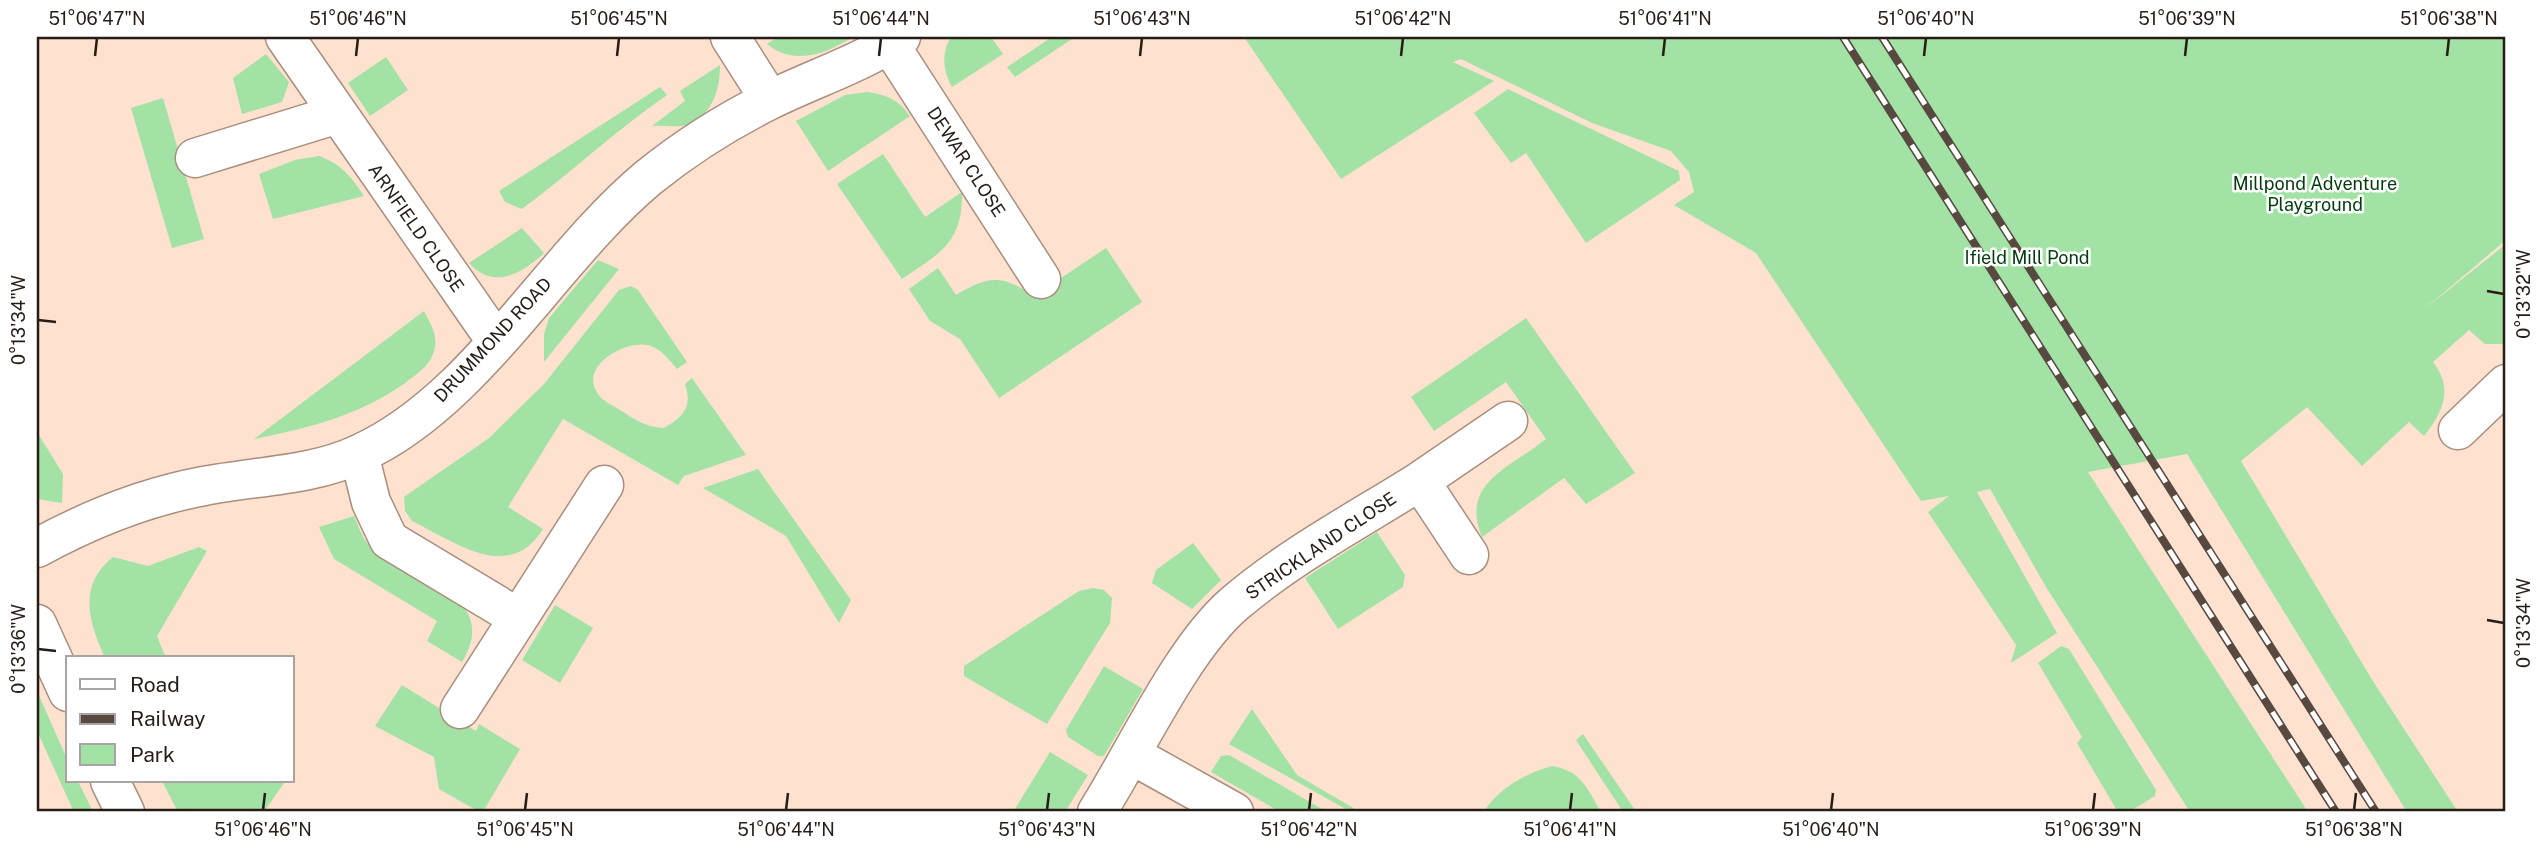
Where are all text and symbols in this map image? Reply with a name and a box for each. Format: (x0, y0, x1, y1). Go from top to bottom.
text: 51°06'47"N (48, 8, 146, 29)
text: 51°06'46"N (309, 8, 407, 29)
text: 51°06'45"N (570, 8, 668, 29)
text: 51°06'44"N (832, 8, 930, 29)
text: 51°06'43"N (1093, 8, 1191, 29)
text: 51°06'42"N (1354, 8, 1452, 29)
text: 51°06'41"N (1618, 8, 1712, 29)
text: 51°06'40"N (1877, 8, 1975, 29)
text: 51°06'39"N (2138, 8, 2236, 29)
text: 51°06'38"N (2400, 8, 2498, 29)
street label: DEWAR CLOSE (923, 103, 1010, 221)
street label: ARNFIELD CLOSE (364, 160, 468, 296)
park label: Millpond Adventure Playground (2233, 173, 2397, 215)
park label: Ifield Mill Pond (1964, 247, 2090, 268)
text: 0°13'32"W (2513, 249, 2534, 339)
street label: DRUMMOND ROAD (430, 273, 556, 406)
text: 0°13'34"W (8, 275, 29, 365)
street label: STRICKLAND CLOSE (1241, 487, 1400, 604)
text: 0°13'34"W (2513, 578, 2534, 668)
text: 0°13'36"W (8, 604, 29, 694)
legend (66, 656, 294, 782)
text: Road (130, 672, 180, 697)
text: Railway (130, 706, 206, 731)
text: Park (130, 742, 175, 767)
text: 51°06'46"N (214, 819, 312, 840)
text: 51°06'45"N (476, 819, 574, 840)
text: 51°06'44"N (737, 819, 835, 840)
text: 51°06'43"N (998, 819, 1096, 840)
text: 51°06'42"N (1260, 819, 1358, 840)
text: 51°06'41"N (1523, 819, 1617, 840)
text: 51°06'40"N (1782, 819, 1880, 840)
text: 51°06'39"N (2044, 819, 2142, 840)
text: 51°06'38"N (2305, 819, 2403, 840)

